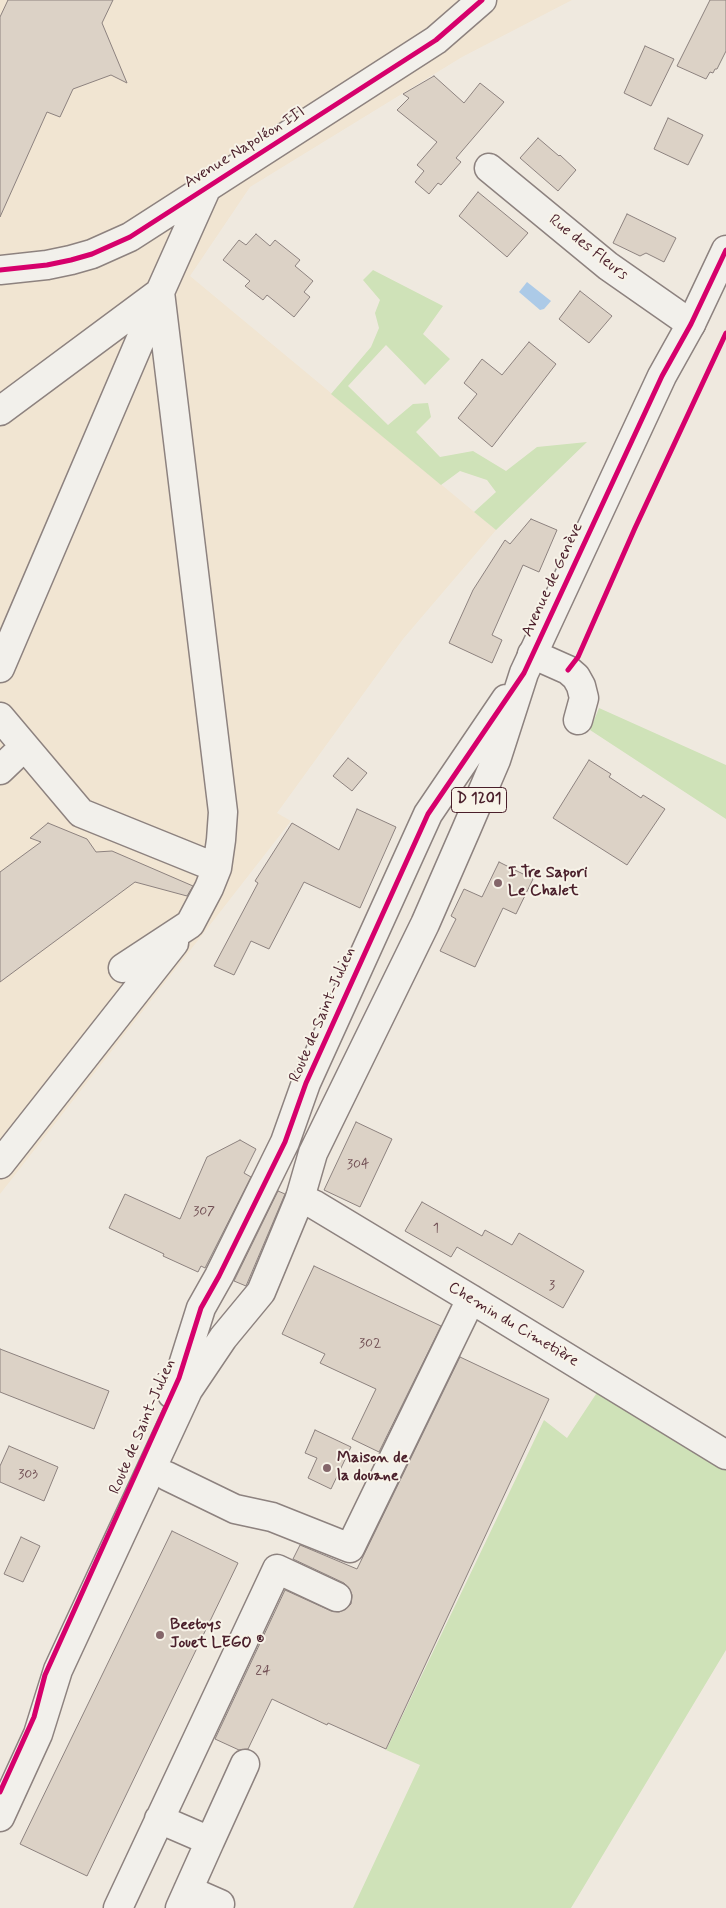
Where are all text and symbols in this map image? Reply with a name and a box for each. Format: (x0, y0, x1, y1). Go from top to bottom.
street label: Avenue Napoléon III (181, 103, 309, 193)
street label: Rue des Fleurs (544, 211, 632, 285)
street label: Avenue de Genève (518, 520, 588, 640)
road number: D 1201 (452, 788, 506, 812)
place label: I Tre Sapori Le Chalet (508, 864, 587, 902)
marker: I Tre Sapori Le Chalet (492, 877, 504, 889)
street label: Route de Saint-Julien (286, 945, 360, 1085)
house number: 304 (347, 1157, 369, 1173)
house number: 307 (193, 1204, 215, 1220)
house number: 1 (433, 1221, 439, 1237)
street label: Chemin du Cimetière (444, 1278, 582, 1372)
house number: 3 (549, 1278, 555, 1294)
house number: 302 (359, 1336, 381, 1352)
street label: Route de Saint-Julien (106, 1357, 180, 1497)
place label: Maison de la douane (337, 1449, 408, 1487)
marker: Maison de la douane (321, 1462, 333, 1474)
house number: 303 (18, 1467, 38, 1483)
place label: Beetoys Jouet LEGO ® (170, 1616, 264, 1654)
marker: Beetoys Jouet LEGO ® (154, 1629, 166, 1641)
house number: 24 (255, 1663, 271, 1679)

